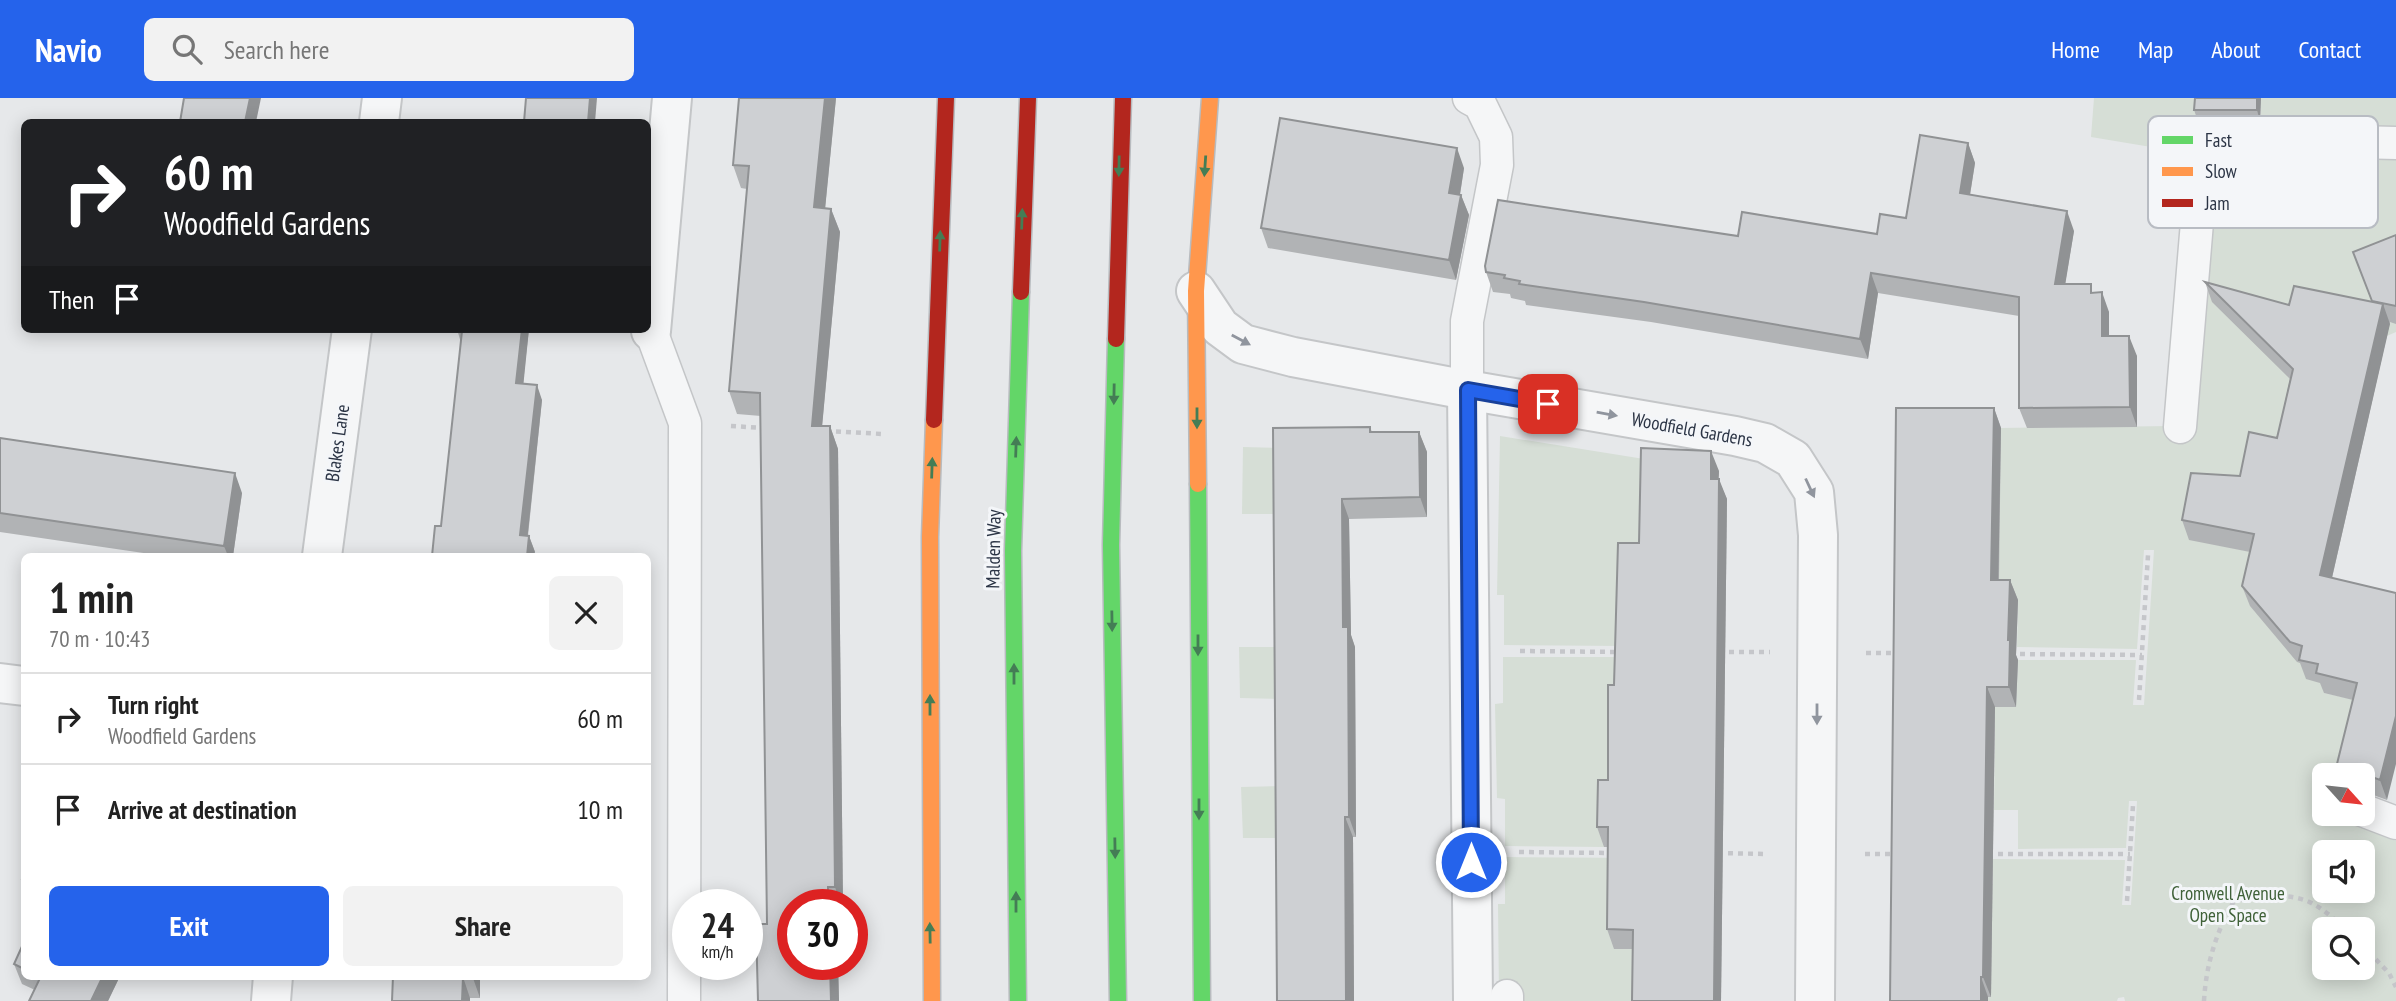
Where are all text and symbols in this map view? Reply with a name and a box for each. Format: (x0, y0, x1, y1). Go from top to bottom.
search box (144, 18, 634, 81)
text: Navio (35, 28, 102, 71)
icon: search (168, 30, 206, 68)
text: Search here (224, 33, 329, 66)
text: Home (2051, 34, 2100, 65)
text: Map (2138, 34, 2173, 65)
text: About (2211, 34, 2260, 65)
text: Contact (2298, 34, 2361, 65)
legend (2148, 116, 2378, 228)
text: Fast (2205, 128, 2233, 152)
text: 60 m (164, 140, 253, 204)
icon: right (49, 147, 140, 238)
one-way arrow (1113, 155, 1125, 177)
one-way arrow (1199, 155, 1210, 177)
text: Slow (2205, 159, 2238, 183)
text: Jam (2204, 191, 2230, 215)
text: Woodfield Gardens (164, 202, 370, 244)
one-way arrow (1017, 208, 1028, 230)
one-way arrow (934, 230, 945, 252)
icon: arrive (108, 280, 146, 318)
text: Then (49, 283, 94, 316)
one-way arrow (1231, 334, 1250, 346)
pin (1518, 374, 1578, 434)
one-way arrow (1108, 383, 1120, 405)
icon: arrive (1529, 385, 1567, 423)
street label: Blakes Lane (320, 403, 354, 483)
one-way arrow (1191, 407, 1202, 429)
street label: Woodfield Gardens (1630, 407, 1754, 451)
one-way arrow (1596, 409, 1618, 420)
one-way arrow (1010, 436, 1022, 458)
one-way arrow (926, 457, 938, 479)
one-way arrow (1804, 478, 1816, 498)
street label: Malden Way (980, 508, 1006, 589)
text: 1 min (49, 570, 134, 625)
button: close (549, 576, 623, 650)
one-way arrow (1106, 610, 1117, 632)
text: 70 m · 10:43 (49, 624, 150, 653)
one-way arrow (1192, 634, 1204, 656)
one-way arrow (1008, 663, 1020, 685)
text: Turn right (108, 688, 199, 721)
one-way arrow (924, 694, 936, 716)
icon: right (49, 700, 87, 738)
text: 60 m (577, 702, 623, 735)
one-way arrow (1811, 703, 1823, 725)
text: Woodfield Gardens (108, 721, 256, 750)
north arrow (2312, 763, 2375, 826)
map controls (2312, 763, 2375, 980)
icon: arrive (49, 791, 87, 829)
text: Arrive at destination (108, 793, 297, 826)
text: 10 m (577, 793, 623, 826)
one-way arrow (1194, 798, 1205, 820)
position arrow (1434, 825, 1508, 899)
one-way arrow (1109, 838, 1120, 860)
button: sound (2312, 840, 2375, 903)
park label: Cromwell Avenue Open Space (2171, 881, 2285, 927)
button: Exit (49, 886, 329, 966)
button: Share (343, 886, 623, 966)
speed limit sign: 30 (777, 889, 868, 980)
one-way arrow (1010, 891, 1022, 913)
text: 24 (701, 902, 734, 948)
button: search (2312, 917, 2375, 980)
one-way arrow (924, 922, 936, 944)
text: km/h (702, 940, 733, 963)

